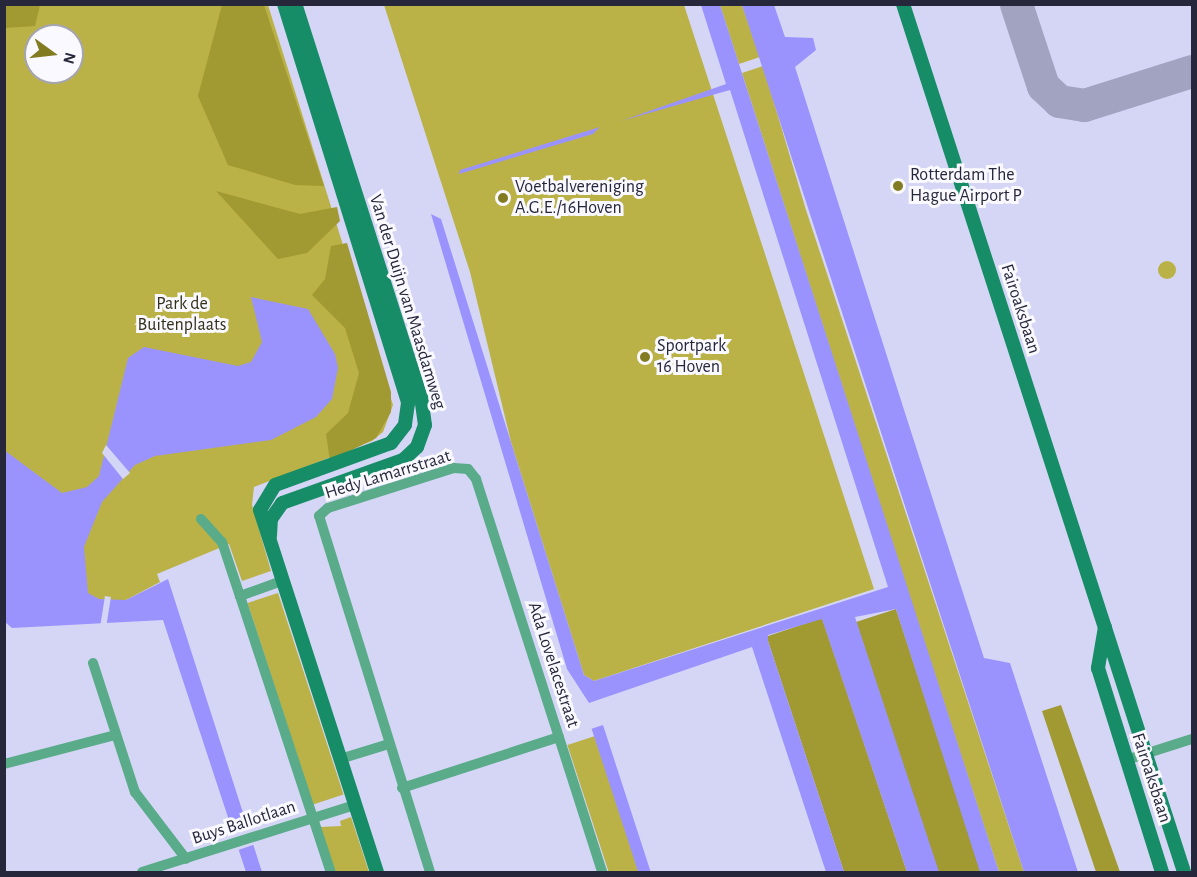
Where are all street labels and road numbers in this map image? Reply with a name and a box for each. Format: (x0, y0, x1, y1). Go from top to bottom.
street label: Van der Duijn van Maasdamweg (364, 192, 450, 412)
street label: Fairoaksbaan (995, 262, 1045, 356)
street label: Hedy Lamarrstraat (322, 446, 454, 504)
street label: Ada Lovelacestraat (523, 600, 583, 730)
street label: Fairoaksbaan (1126, 731, 1176, 825)
street label: Buys Ballotlaan (190, 796, 298, 850)

